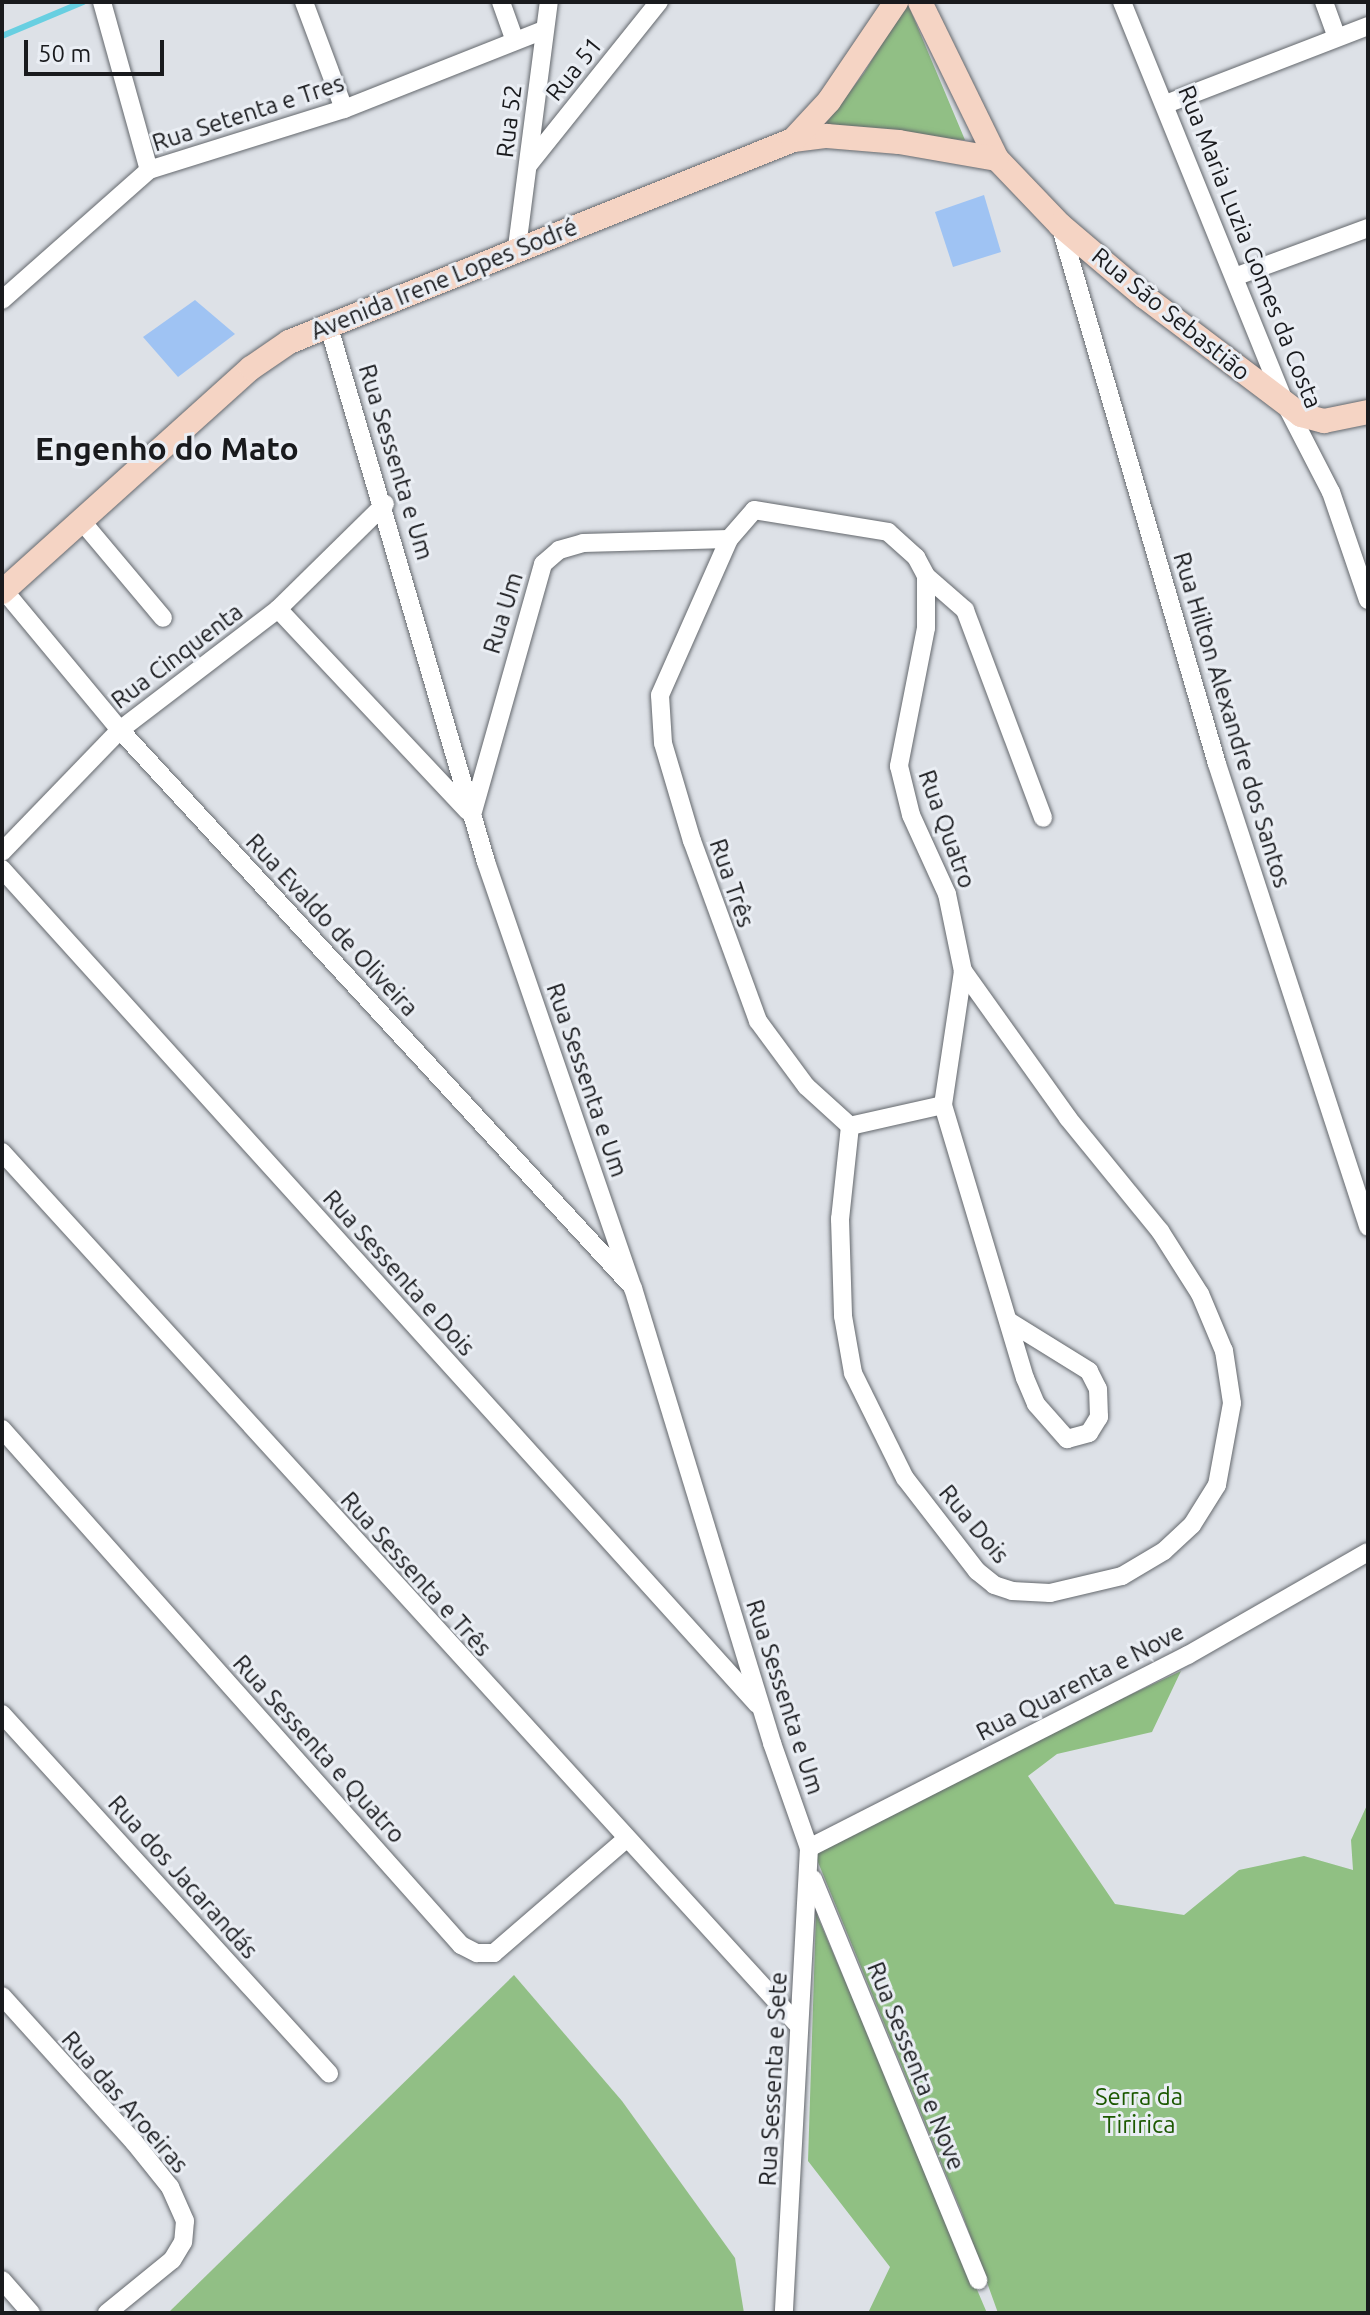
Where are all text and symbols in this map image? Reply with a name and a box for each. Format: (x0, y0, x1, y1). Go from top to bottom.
scale bar (28, 24, 168, 74)
street label: Rua 51 (540, 31, 608, 107)
text: 50 m (38, 40, 91, 67)
street label: Rua Setenta e Tres (149, 68, 347, 158)
street label: Rua Maria Luzia Gomes da Costa (1172, 81, 1328, 413)
street label: Rua 52 (490, 83, 528, 159)
street label: Avenida Irene Lopes Sodré (307, 212, 581, 346)
street label: Rua São Sebastião (1086, 241, 1256, 387)
street label: Rua Sessenta e Um (353, 361, 439, 563)
district label: Engenho do Mato (35, 429, 299, 467)
street label: Rua Hilton Alexandre dos Santos (1167, 549, 1297, 891)
street label: Rua Um (477, 569, 529, 657)
street label: Rua Cinquenta (106, 597, 248, 715)
street label: Rua Quatro (912, 766, 982, 892)
street label: Rua Evaldo de Oliveira (240, 828, 424, 1022)
street label: Rua Três (703, 835, 761, 931)
street label: Rua Sessenta e Um (540, 979, 634, 1181)
street label: Rua Sessenta e Dois (317, 1184, 481, 1362)
street label: Rua Dois (933, 1479, 1015, 1569)
street label: Rua Sessenta e Três (335, 1486, 497, 1662)
street label: Rua Sessenta e Um (740, 1596, 830, 1798)
street label: Rua Quarenta e Nove (971, 1617, 1189, 1747)
street label: Rua Sessenta e Quatro (227, 1649, 411, 1849)
street label: Rua dos Jacarandás (102, 1789, 264, 1965)
street label: Rua Sessenta e Nove (861, 1958, 971, 2174)
street label: Rua Sessenta e Sete (753, 1971, 793, 2187)
street label: Rua das Aroeiras (56, 2025, 194, 2179)
park label: Serra da Tiririca (1095, 2083, 1183, 2139)

